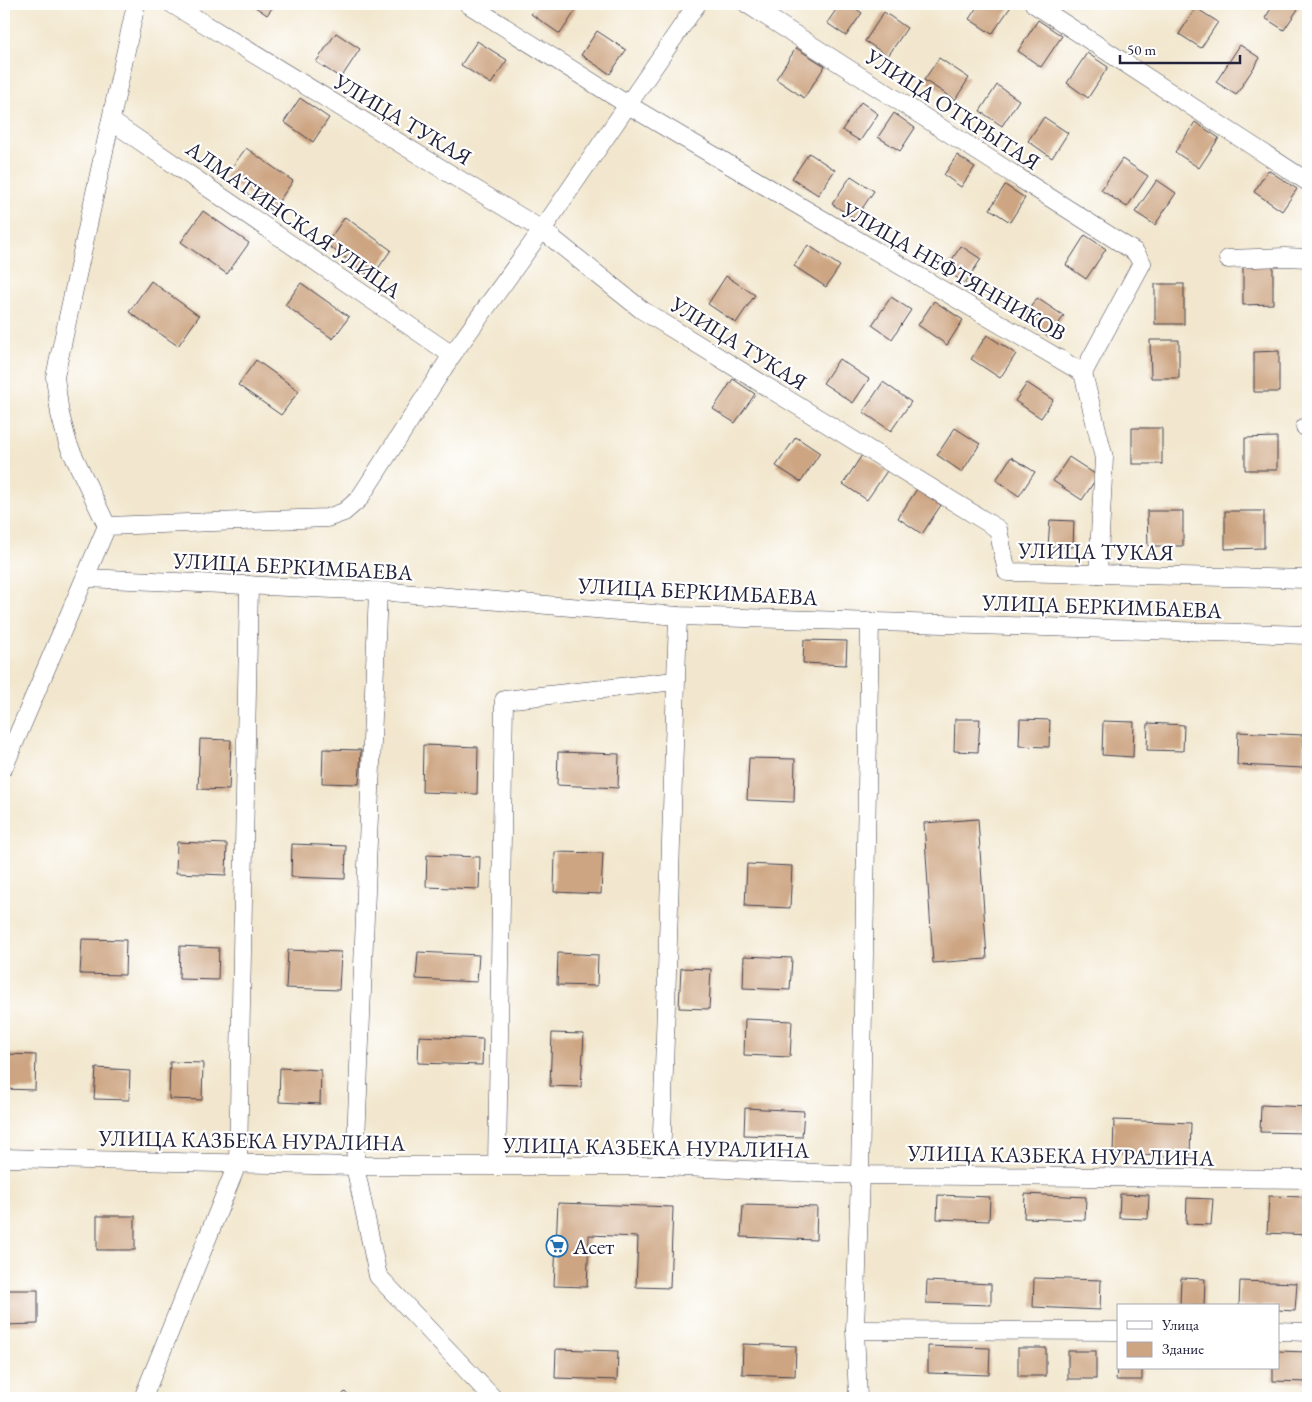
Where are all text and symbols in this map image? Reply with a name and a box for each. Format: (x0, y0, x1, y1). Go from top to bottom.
scale bar (1120, 32, 1240, 64)
text: 50 m (1127, 40, 1156, 59)
street label: УЛИЦА ОТКРЫТАЯ (859, 42, 1046, 177)
street label: УЛИЦА ТУКАЯ (328, 66, 477, 172)
street label: АЛМАТИНСКАЯ УЛИЦА (179, 133, 408, 305)
street label: УЛИЦА НЕФТЯННИКОВ (836, 195, 1071, 348)
street label: УЛИЦА ТУКАЯ (664, 289, 813, 397)
street label: УЛИЦА ТУКАЯ (1017, 536, 1174, 567)
street label: УЛИЦА БЕРКИМБАЕВА (171, 546, 414, 587)
street label: УЛИЦА БЕРКИМБАЕВА (576, 571, 819, 612)
street label: УЛИЦА БЕРКИМБАЕВА (981, 588, 1223, 625)
street label: УЛИЦА КАЗБЕКА НУРАЛИНА (97, 1123, 406, 1158)
street label: УЛИЦА КАЗБЕКА НУРАЛИНА (501, 1130, 810, 1165)
street label: УЛИЦА КАЗБЕКА НУРАЛИНА (906, 1138, 1215, 1173)
place label: Асет (572, 1232, 614, 1261)
supermarket icon: Асет (545, 1234, 569, 1258)
legend (1117, 1304, 1280, 1370)
text: Улица (1161, 1315, 1199, 1334)
text: Здание (1162, 1339, 1204, 1358)

